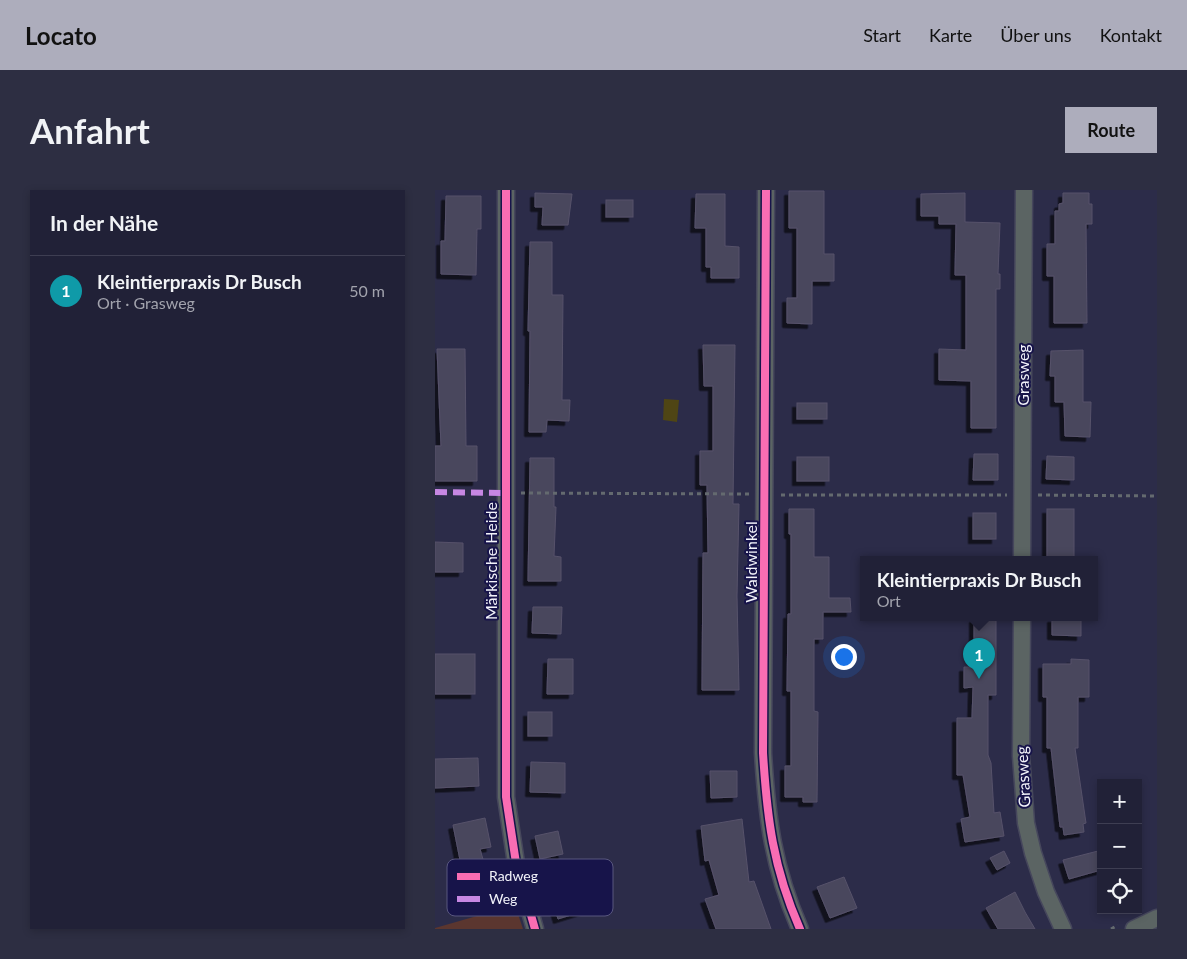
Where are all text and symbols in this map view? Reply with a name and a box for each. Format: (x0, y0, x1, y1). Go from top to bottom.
text: Locato (25, 21, 97, 50)
text: Start (863, 24, 901, 46)
text: Karte (929, 24, 972, 46)
text: Über uns (1000, 24, 1072, 46)
text: Kontakt (1100, 24, 1162, 46)
button: Route (1065, 107, 1157, 153)
text: Anfahrt (30, 109, 150, 151)
text: In der Nähe (50, 210, 158, 235)
text: Kleintierpraxis Dr Busch (97, 270, 302, 293)
text: 1 (61, 281, 71, 300)
text: 50 m (349, 281, 385, 300)
text: Ort · Grasweg (97, 293, 195, 312)
street label: Grasweg (1013, 344, 1032, 406)
street label: Märkische Heide (481, 502, 500, 620)
street label: Waldwinkel (741, 521, 760, 603)
popup (860, 556, 1098, 621)
text: Kleintierpraxis Dr Busch (877, 568, 1081, 591)
text: Ort (877, 591, 901, 610)
pin: 1 (963, 638, 995, 679)
your location (831, 644, 857, 670)
street label: Grasweg (1011, 746, 1034, 808)
map controls (1097, 779, 1142, 914)
button: + (1097, 779, 1142, 824)
button: − (1097, 824, 1142, 869)
legend (447, 859, 613, 916)
text: Radweg (489, 867, 538, 884)
button: locate (1097, 869, 1142, 914)
text: Weg (489, 890, 517, 907)

